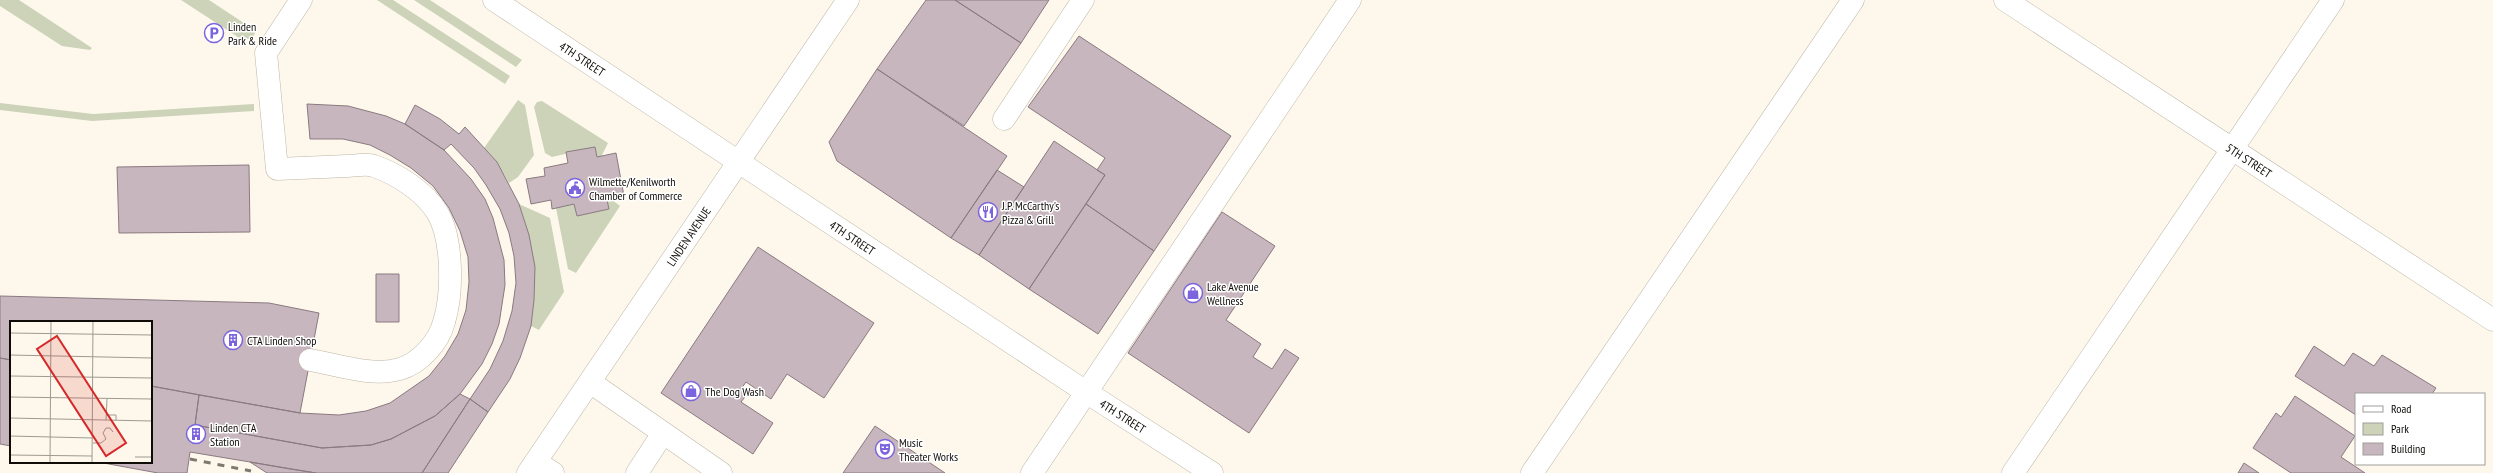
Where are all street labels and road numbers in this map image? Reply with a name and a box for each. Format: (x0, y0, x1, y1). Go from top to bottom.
street label: 4TH STREET (557, 38, 609, 79)
street label: 5TH STREET (2223, 140, 2275, 181)
street label: LINDEN AVENUE (663, 204, 714, 269)
street label: 4TH STREET (827, 217, 879, 258)
street label: 4TH STREET (1097, 395, 1149, 436)

